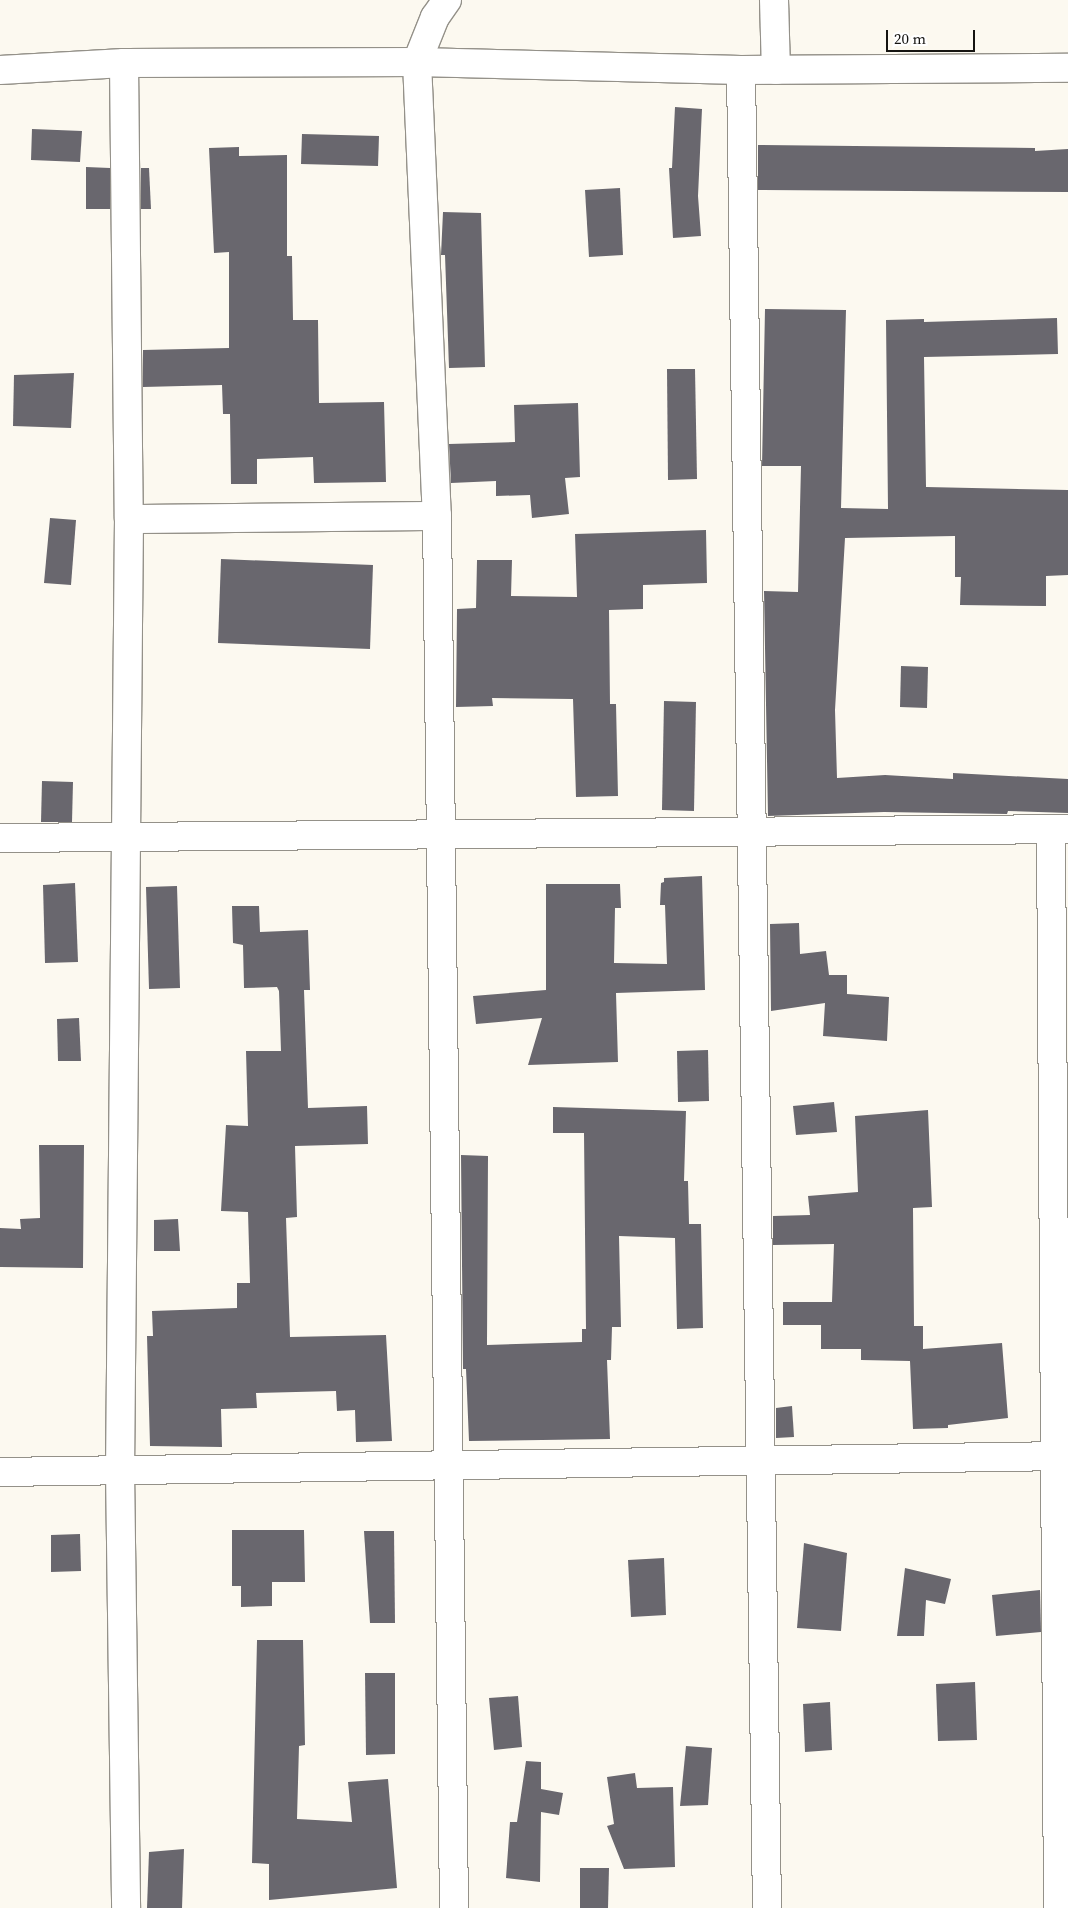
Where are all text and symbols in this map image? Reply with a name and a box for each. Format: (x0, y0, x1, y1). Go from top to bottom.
scale bar (888, 20, 977, 52)
text: 20 m (894, 28, 926, 49)

